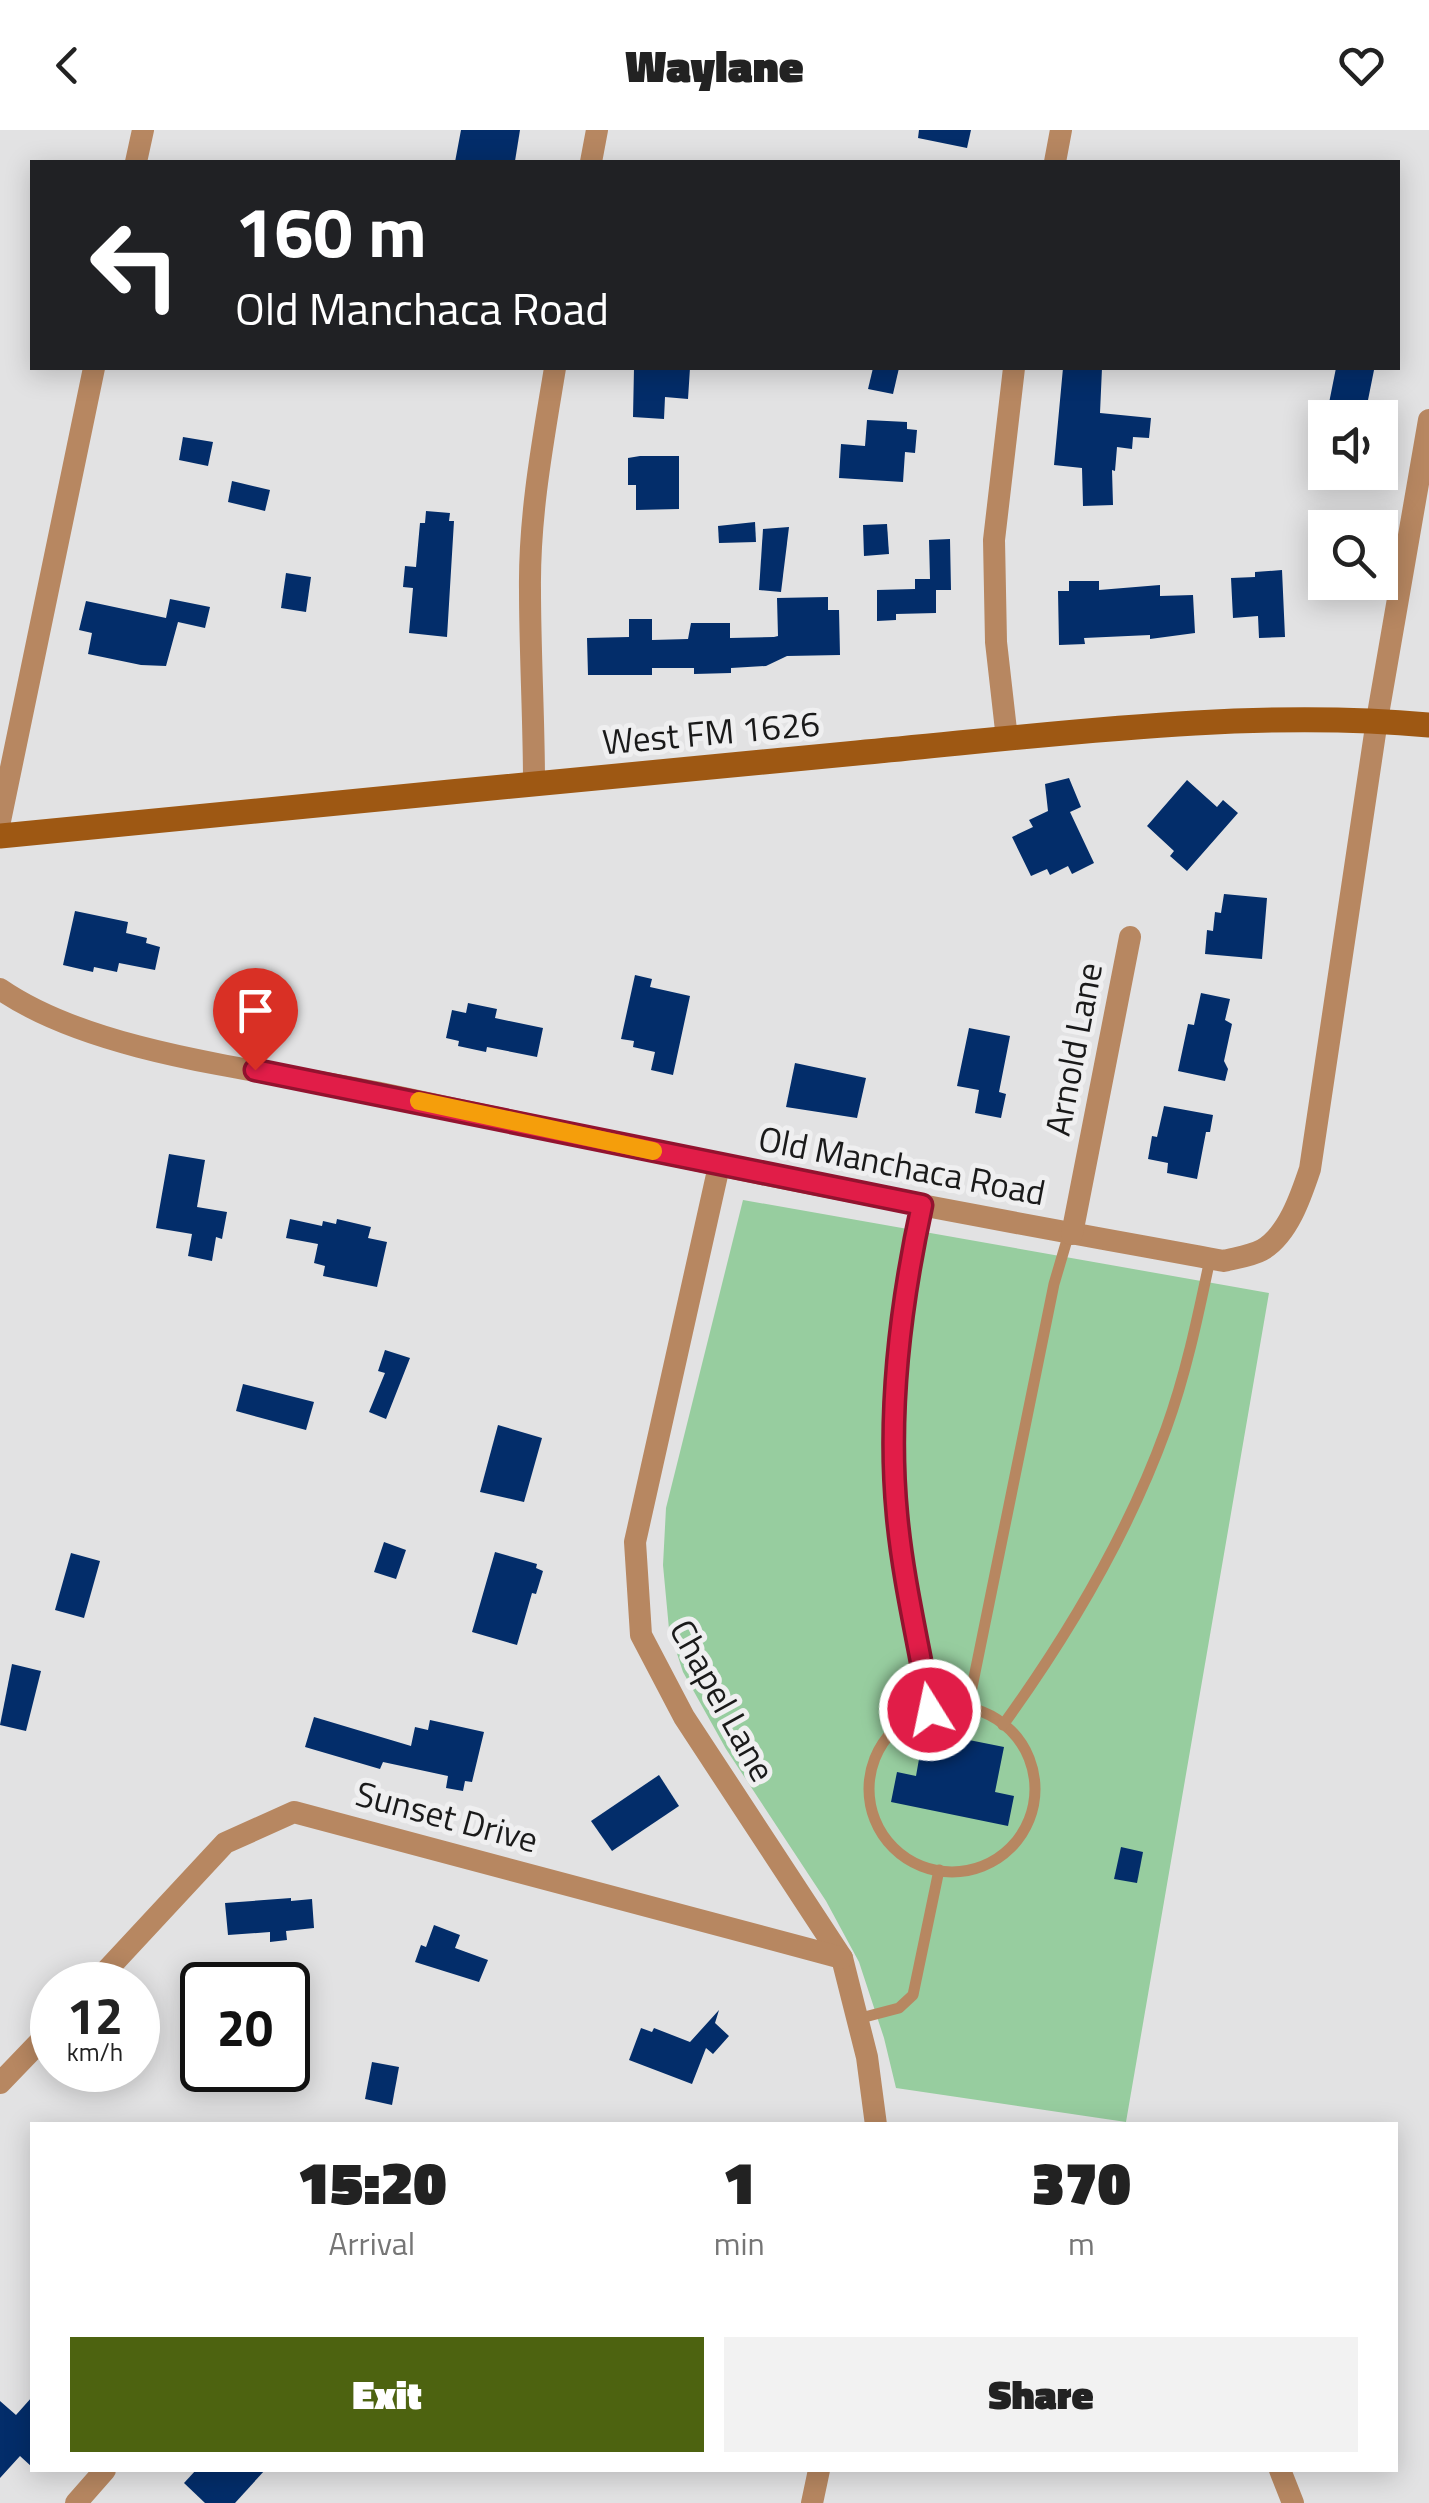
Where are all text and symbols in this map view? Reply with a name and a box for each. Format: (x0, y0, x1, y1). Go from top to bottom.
text: Waylane (625, 31, 804, 99)
icon: back (40, 38, 95, 93)
icon: heart (1334, 38, 1389, 93)
text: 160 m (235, 178, 427, 284)
icon: left (70, 200, 200, 330)
text: Old Manchaca Road (235, 274, 609, 342)
map controls (1308, 400, 1398, 600)
button: sound (1308, 400, 1398, 490)
button: search (1308, 510, 1398, 600)
street label: West FM 1626 (600, 696, 822, 768)
street label: Arnold Lane (1030, 958, 1116, 1140)
pin (213, 968, 298, 1071)
icon: arrive (228, 983, 283, 1038)
street label: Old Manchaca Road (754, 1111, 1050, 1219)
street label: Chapel Lane (656, 1609, 790, 1791)
position arrow (878, 1658, 982, 1762)
street label: Sunset Drive (350, 1766, 544, 1866)
speed limit sign: 20 (180, 1962, 310, 2092)
text: 12 (67, 1977, 123, 2053)
text: km/h (67, 2033, 123, 2071)
text: 15:20 (297, 2136, 446, 2227)
text: 1 (723, 2136, 756, 2227)
text: 370 (1032, 2136, 1131, 2227)
text: Arrival (328, 2219, 415, 2267)
text: min (714, 2219, 765, 2267)
text: m (1068, 2219, 1095, 2267)
button: Exit (70, 2337, 704, 2452)
button: Share (724, 2337, 1358, 2452)

